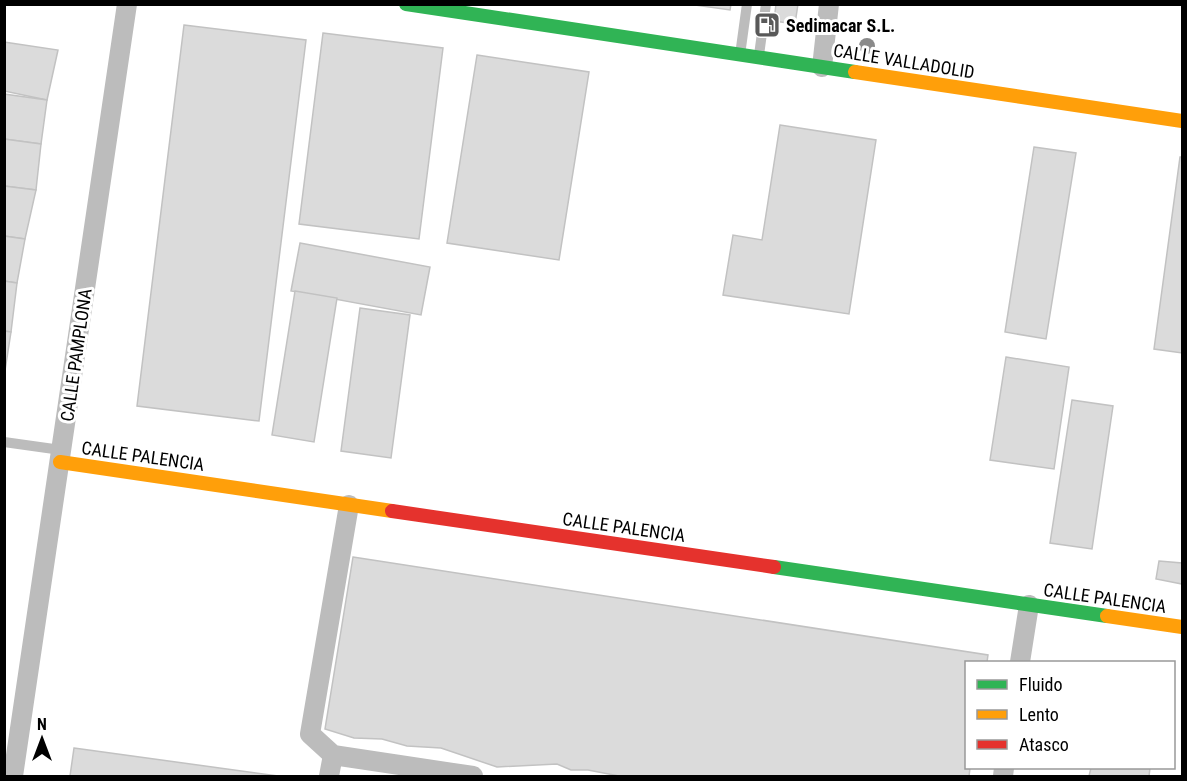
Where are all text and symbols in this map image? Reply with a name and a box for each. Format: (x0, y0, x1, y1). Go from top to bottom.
fuel station icon: Sedimacar S.L. (752, 10, 782, 40)
place label: Sedimacar S.L. (786, 15, 895, 36)
street label: CALLE VALLADOLID (832, 39, 976, 83)
street label: CALLE PAMPLONA (56, 287, 96, 423)
street label: CALLE PALENCIA (80, 437, 206, 475)
street label: CALLE PALENCIA (561, 508, 687, 546)
street label: CALLE PALENCIA (1042, 579, 1168, 617)
legend (965, 661, 1175, 769)
text: Fluido (1019, 674, 1063, 695)
text: Lento (1019, 704, 1059, 725)
north arrow (12, 709, 72, 769)
text: N (37, 715, 47, 734)
text: Atasco (1019, 734, 1069, 755)

